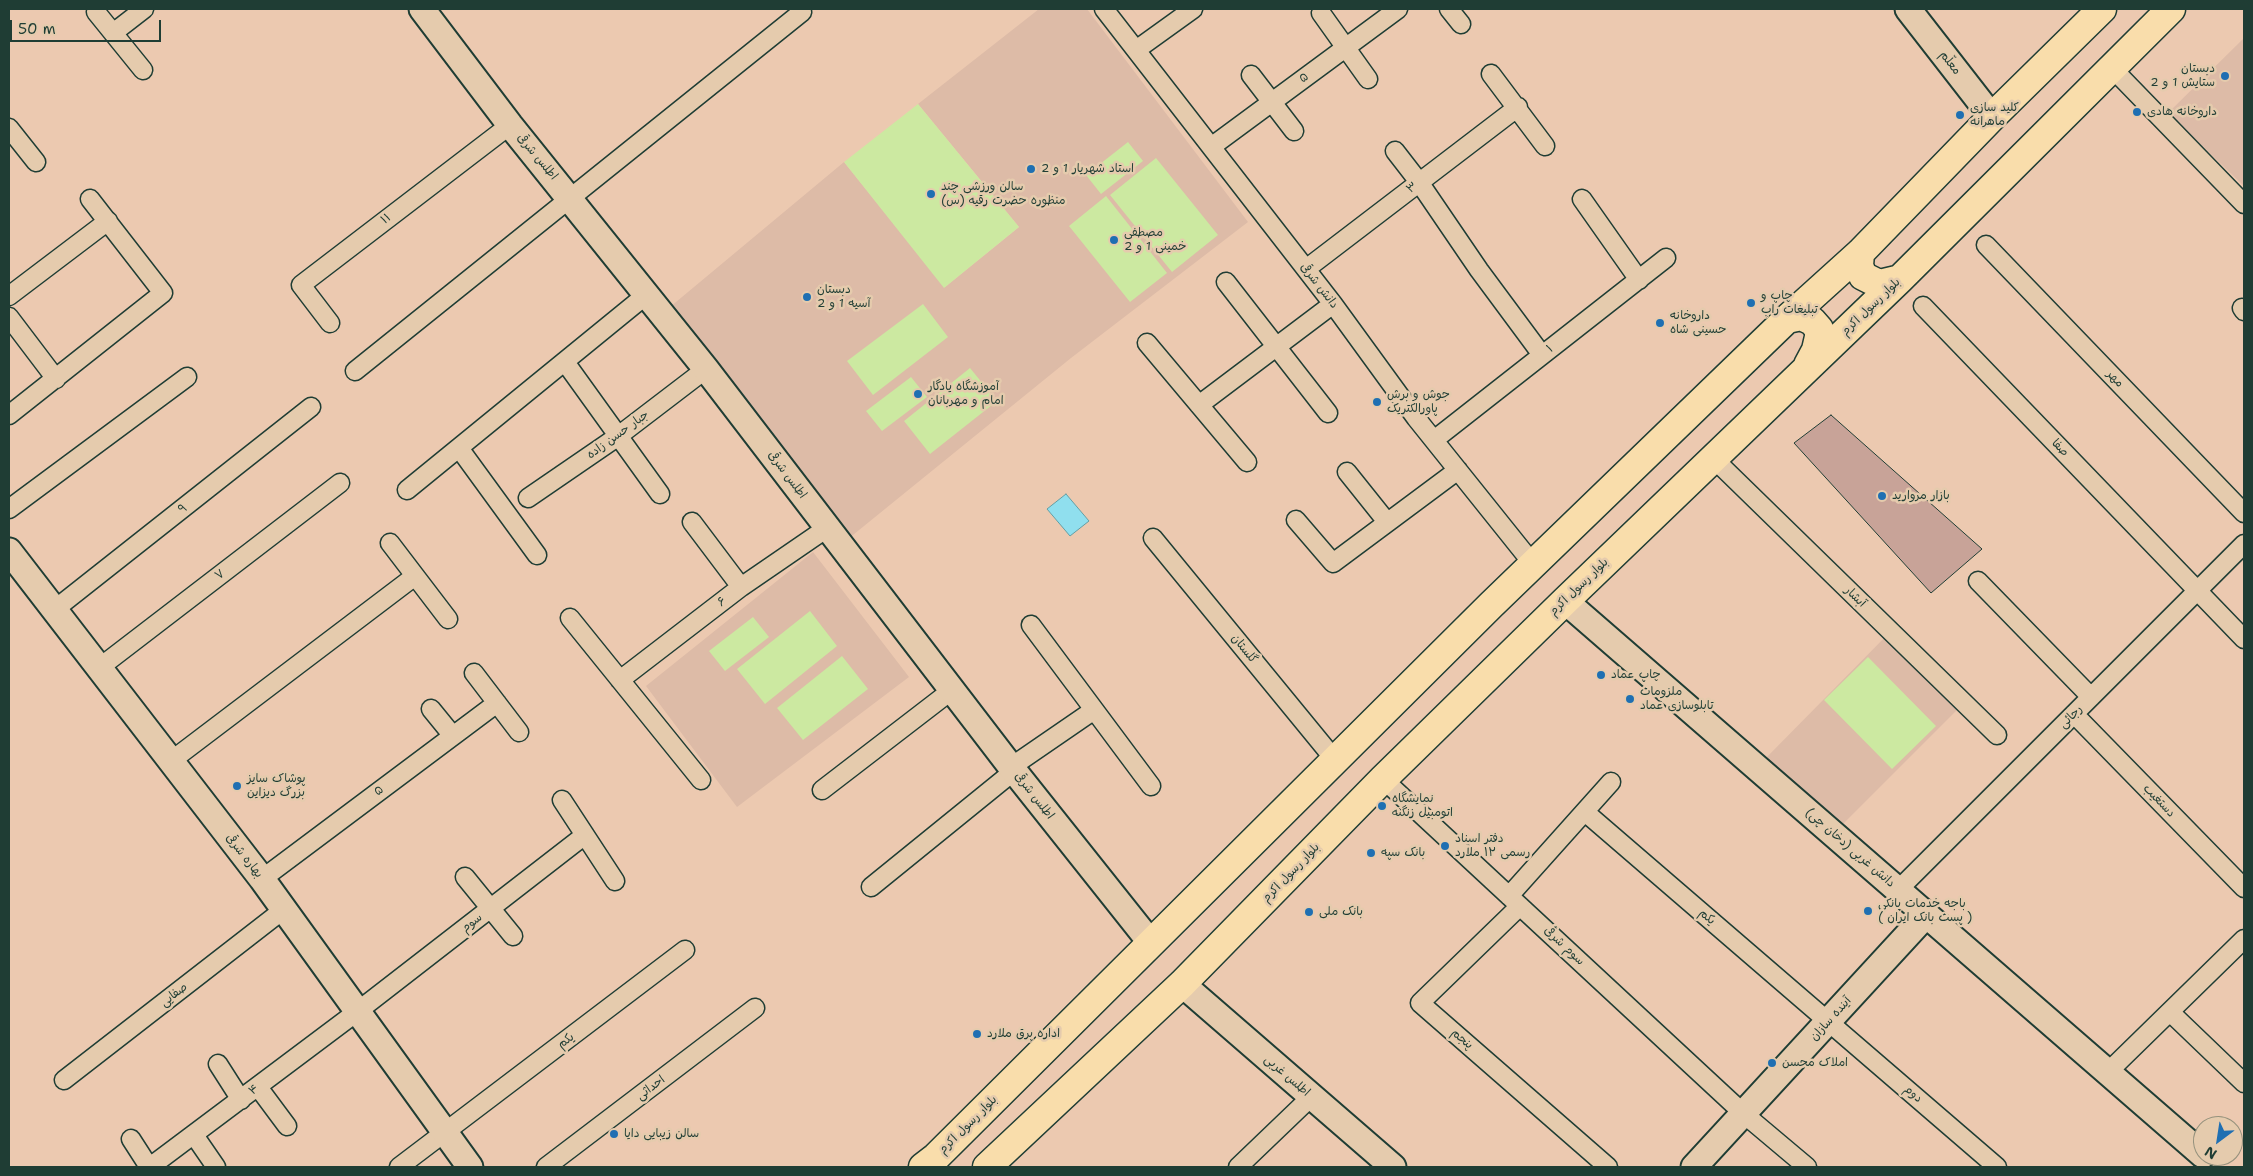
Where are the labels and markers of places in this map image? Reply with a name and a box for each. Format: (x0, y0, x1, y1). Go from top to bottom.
place label: دبستان ستایش 1 و 2 (2150, 62, 2215, 90)
marker: دبستان ستایش 1 و 2 (2219, 70, 2231, 82)
place label: کلید سازی ماهرانه (1970, 101, 2019, 129)
place label: داروخانه هادی (2147, 105, 2217, 119)
marker: داروخانه هادی (2131, 106, 2143, 118)
marker: کلید سازی ماهرانه (1954, 109, 1966, 121)
place label: استاد شهریار 1 و 2 (1041, 162, 1134, 176)
marker: استاد شهریار 1 و 2 (1025, 163, 1037, 175)
place label: سالن ورزشی چند منظوره حضرت رقیه (س) (941, 180, 1065, 208)
marker: سالن ورزشی چند منظوره حضرت رقیه (س) (925, 188, 937, 200)
place label: مصطفی خمینی 1 و 2 (1124, 226, 1186, 254)
marker: مصطفی خمینی 1 و 2 (1108, 234, 1120, 246)
place label: دبستان آسیه 1 و 2 (817, 283, 870, 311)
place label: چاپ و تبلیغات راب (1761, 289, 1818, 317)
marker: دبستان آسیه 1 و 2 (801, 291, 813, 303)
marker: چاپ و تبلیغات راب (1745, 297, 1757, 309)
place label: داروخانه حسینی شاه (1670, 309, 1726, 337)
marker: داروخانه حسینی شاه (1654, 317, 1666, 329)
place label: آموزشگاه یادگار امام و مهربانان (928, 380, 1004, 408)
marker: آموزشگاه یادگار امام و مهربانان (912, 388, 924, 400)
place label: جوش و برش پاورالکتریک (1387, 388, 1450, 416)
marker: جوش و برش پاورالکتریک (1371, 396, 1383, 408)
place label: بازار مروارید (1892, 489, 1950, 503)
marker: بازار مروارید (1876, 490, 1888, 502)
place label: چاپ عماد (1611, 668, 1661, 682)
marker: چاپ عماد (1595, 669, 1607, 681)
place label: ملزومات تابلوسازی عماد (1640, 685, 1714, 713)
marker: ملزومات تابلوسازی عماد (1624, 693, 1636, 705)
place label: پوشاک سایز بزرگ دیزاین (247, 772, 306, 800)
marker: پوشاک سایز بزرگ دیزاین (231, 780, 243, 792)
place label: نمایشگاه اتومبیل زنگنه (1392, 792, 1453, 820)
marker: نمایشگاه اتومبیل زنگنه (1376, 800, 1388, 812)
place label: دفتر اسناد رسمی ۱۲ ملارد (1455, 832, 1530, 860)
marker: دفتر اسناد رسمی ۱۲ ملارد (1439, 840, 1451, 852)
place label: بانک سپه (1381, 846, 1425, 860)
marker: بانک سپه (1365, 847, 1377, 859)
place label: باجه خدمات بانکی ( پست بانک ایران ) (1878, 897, 1972, 925)
place label: بانک ملی (1319, 905, 1363, 919)
marker: باجه خدمات بانکی ( پست بانک ایران ) (1862, 905, 1874, 917)
marker: بانک ملی (1303, 906, 1315, 918)
place label: اداره برق ملارد (987, 1027, 1060, 1041)
marker: اداره برق ملارد (971, 1028, 983, 1040)
place label: املاک محسن (1782, 1056, 1848, 1070)
marker: املاک محسن (1766, 1057, 1778, 1069)
place label: سالن زیبایی دایا (624, 1127, 699, 1141)
marker: سالن زیبایی دایا (608, 1128, 620, 1140)

